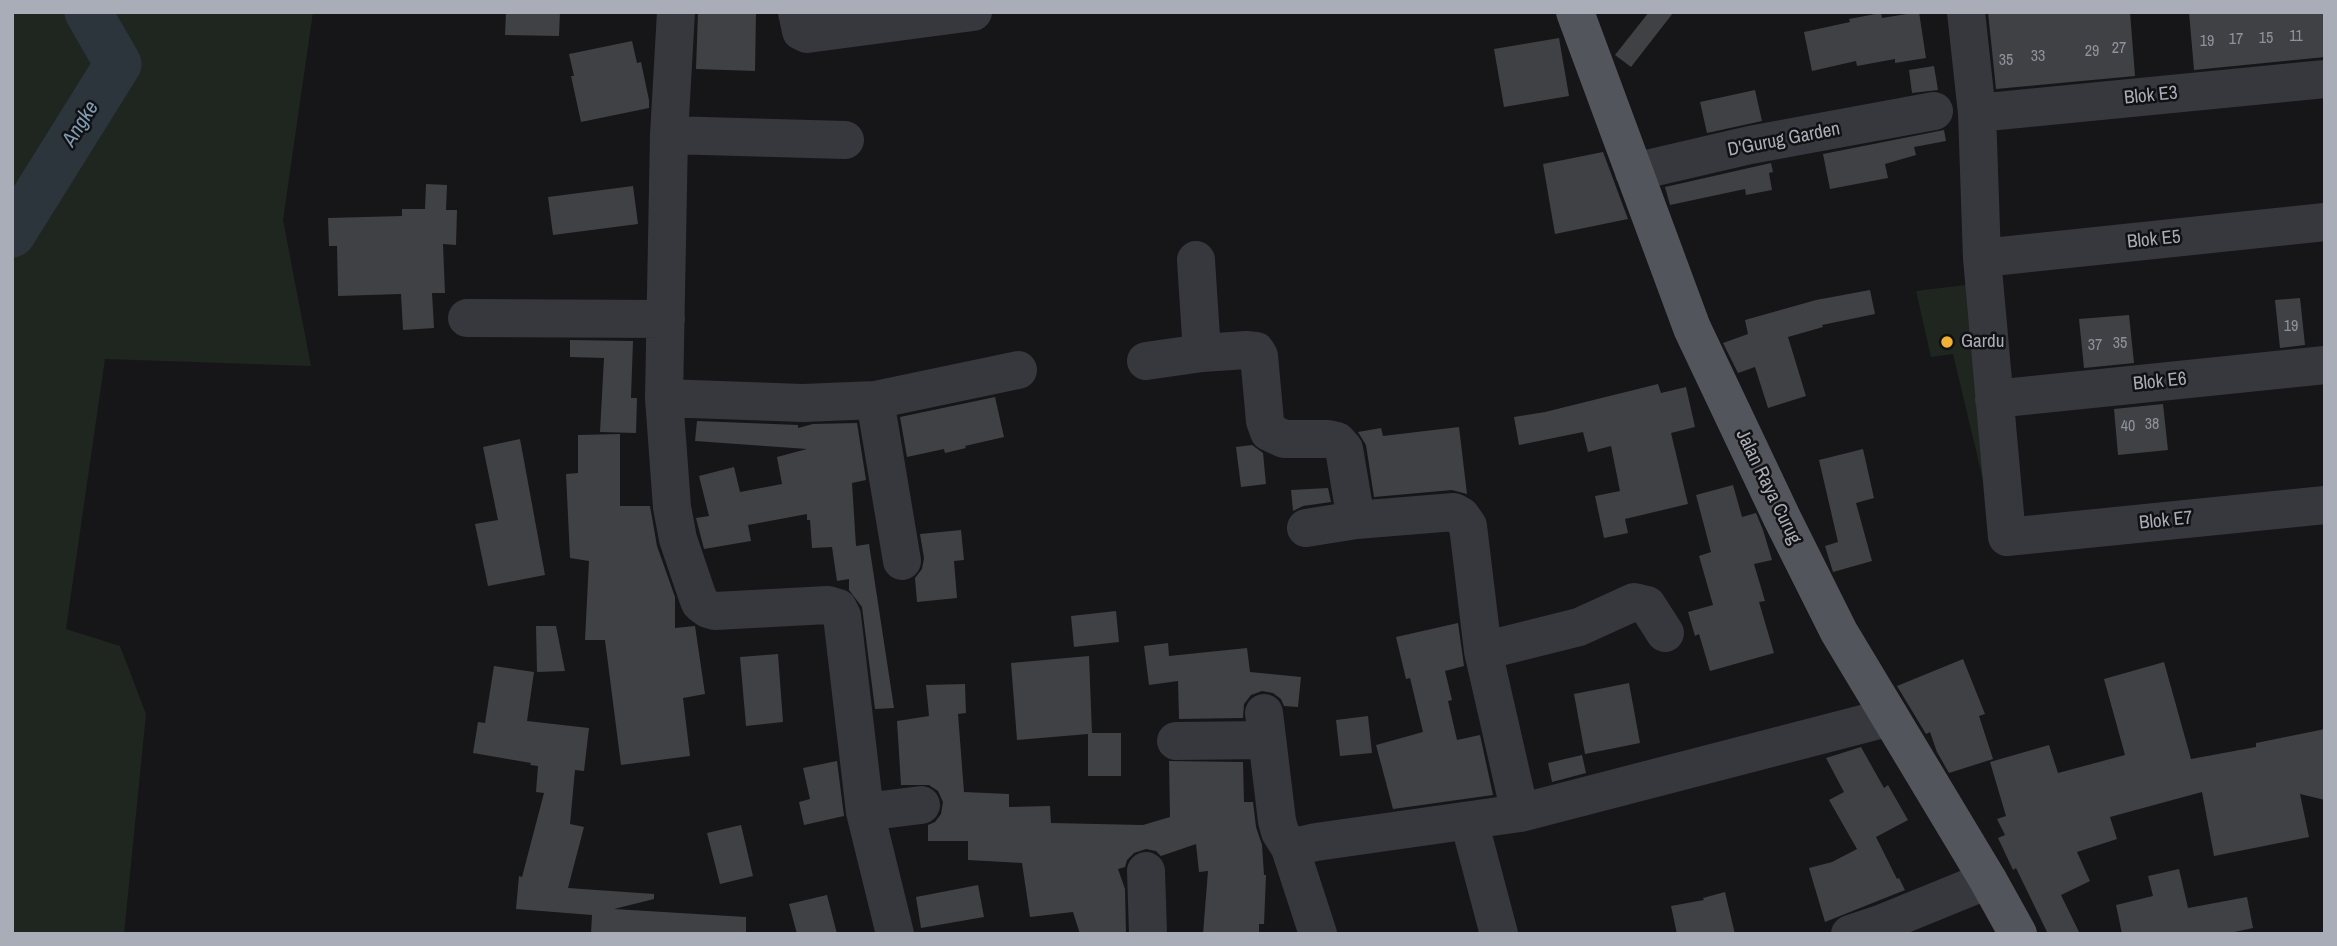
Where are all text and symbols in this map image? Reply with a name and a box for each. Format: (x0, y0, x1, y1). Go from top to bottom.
house number: 11 (2289, 27, 2303, 47)
house number: 15 (2259, 29, 2273, 49)
house number: 17 (2229, 30, 2243, 50)
house number: 19 (2200, 32, 2214, 52)
house number: 27 (2112, 39, 2126, 59)
house number: 29 (2085, 42, 2099, 62)
house number: 33 (2031, 47, 2045, 67)
house number: 35 (1999, 51, 2013, 71)
street label: Blok E3 (2123, 82, 2179, 110)
water label: Angke (57, 97, 105, 151)
street label: D'Gurug Garden (1726, 118, 1842, 162)
street label: Blok E5 (2126, 226, 2182, 254)
house number: 19 (2284, 317, 2298, 337)
place label: Gardu (1961, 331, 2004, 353)
marker: Gardu (1939, 334, 1955, 350)
house number: 35 (2113, 334, 2127, 354)
house number: 37 (2088, 336, 2102, 356)
street label: Blok E6 (2132, 368, 2188, 396)
house number: 38 (2145, 415, 2159, 435)
house number: 40 (2121, 417, 2135, 437)
street label: Jalan Raya Curug (1730, 426, 1806, 548)
street label: Blok E7 (2138, 507, 2194, 535)

